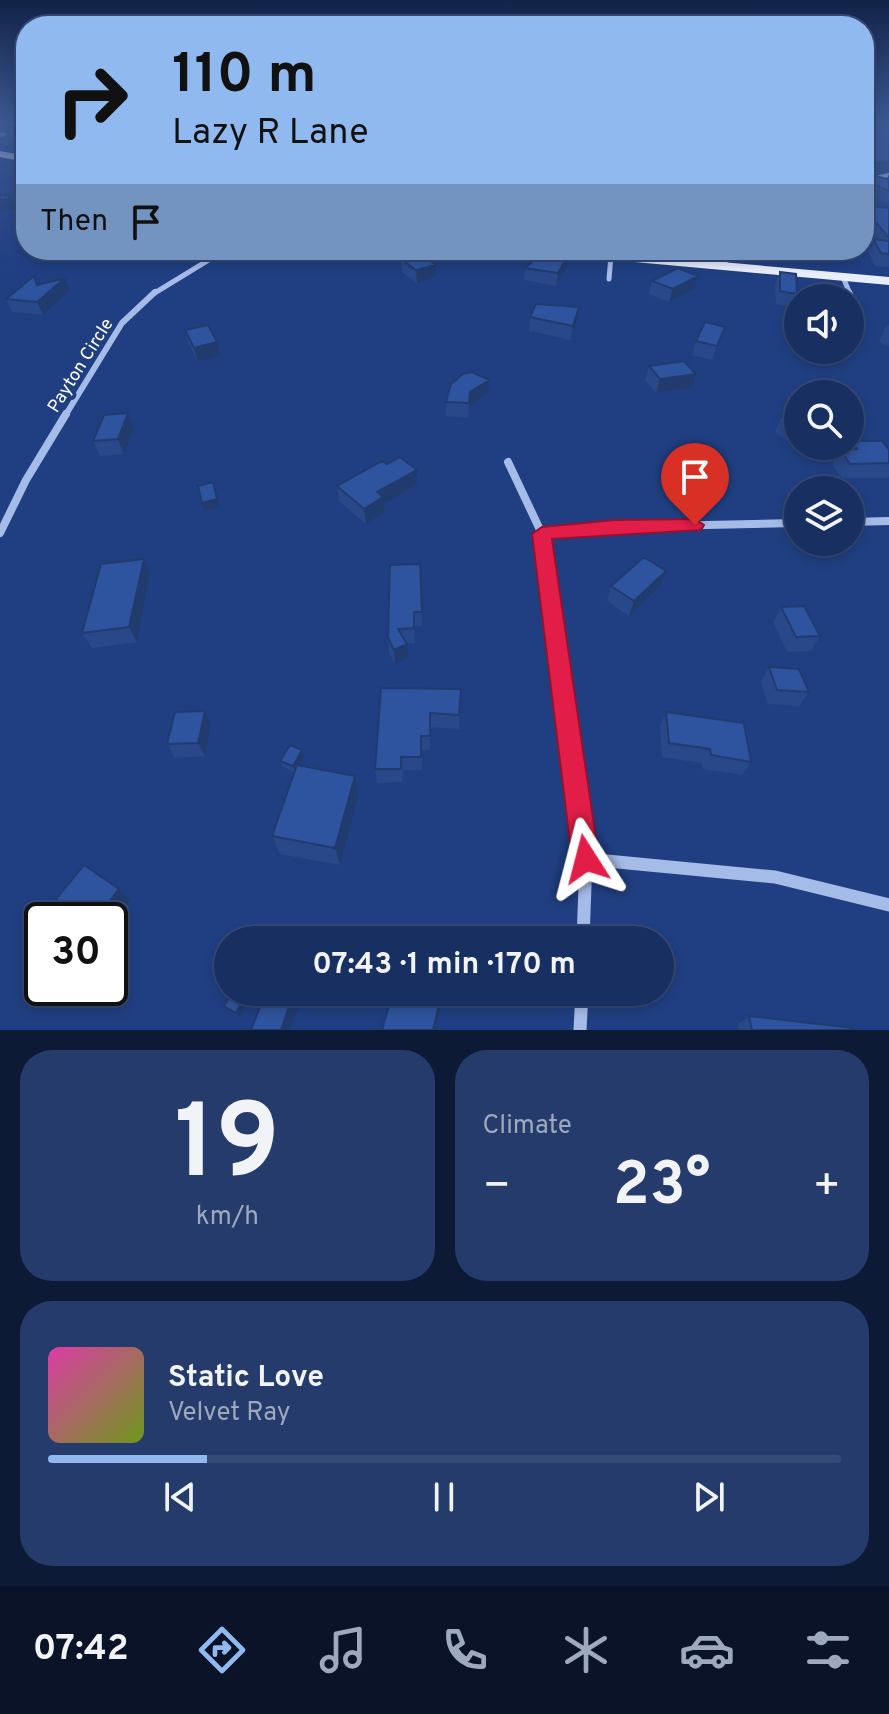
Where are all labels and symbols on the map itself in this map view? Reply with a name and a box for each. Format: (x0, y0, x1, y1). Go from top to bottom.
street label: Payton Circle (43, 314, 119, 417)
pin (661, 443, 729, 525)
position arrow (544, 817, 628, 901)
speed limit sign: 30 (24, 902, 128, 1006)

